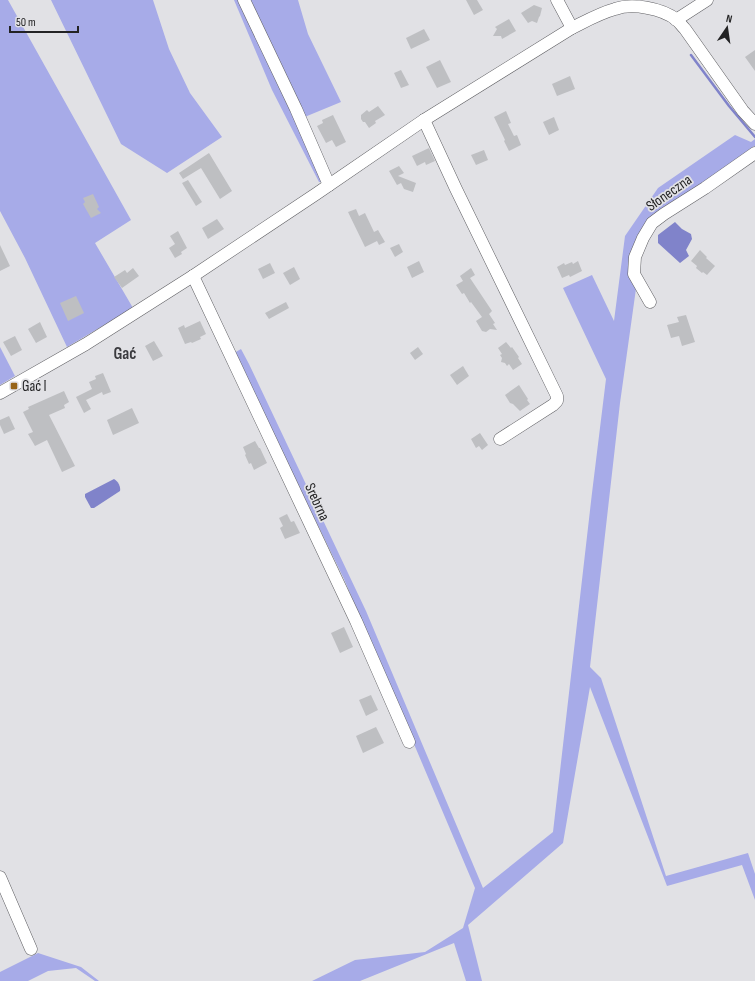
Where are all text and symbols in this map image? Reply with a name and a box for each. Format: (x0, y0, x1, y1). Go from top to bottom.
scale bar (10, 8, 78, 34)
north arrow (707, 8, 747, 48)
text: N (725, 12, 734, 26)
text: 50 m (16, 15, 36, 30)
street label: Słoneczna (643, 170, 696, 216)
district label: Gać (114, 344, 136, 364)
place label: Gać I (22, 377, 47, 396)
marker: Gać I (9, 381, 19, 391)
street label: Srebrna (300, 480, 334, 524)

